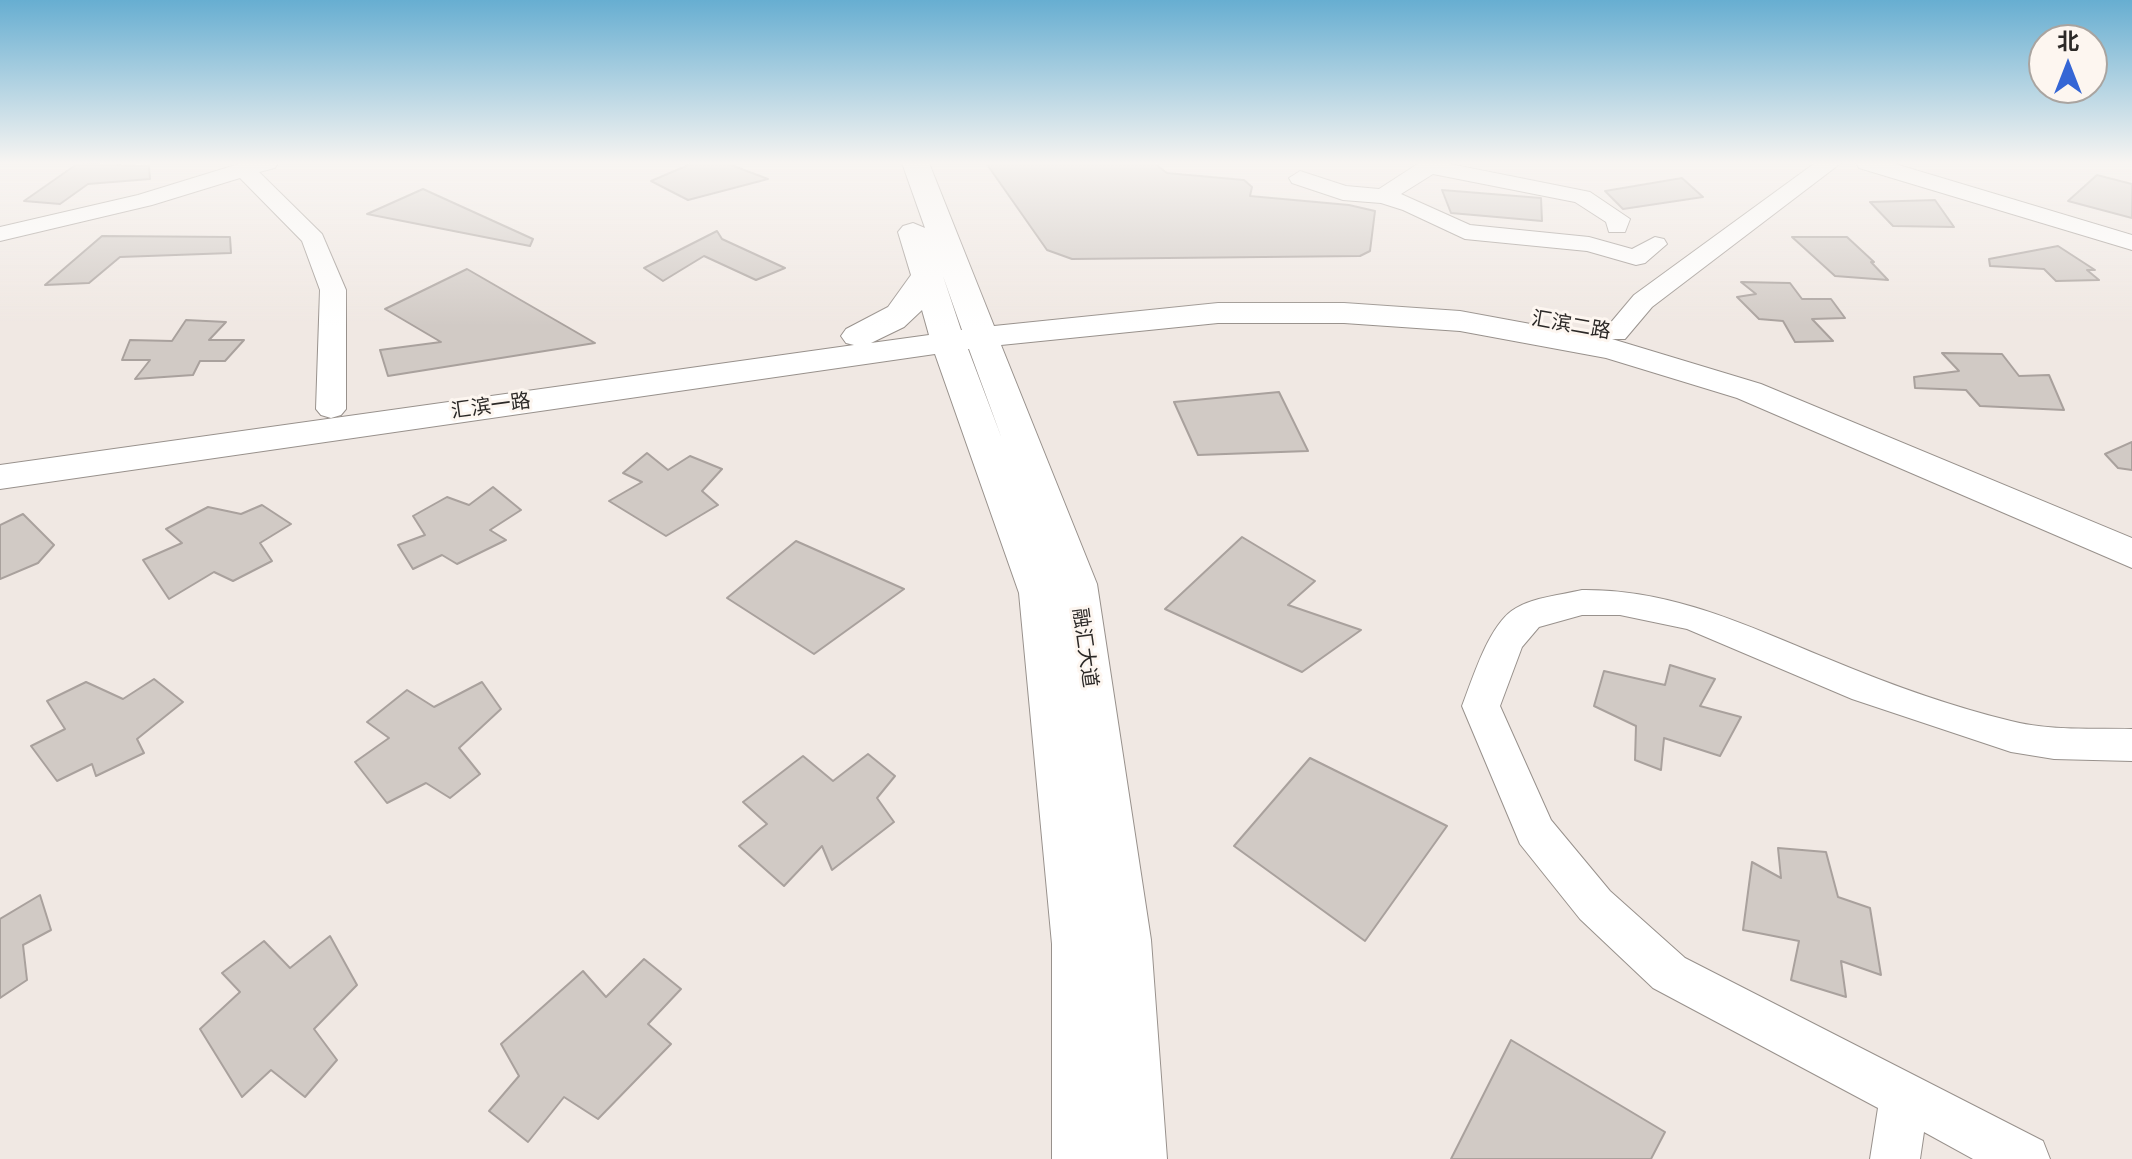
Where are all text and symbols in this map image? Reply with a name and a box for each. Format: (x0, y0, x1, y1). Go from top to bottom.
north arrow (2028, 24, 2108, 104)
text: 北 (2057, 29, 2079, 54)
street label: 汇滨二路 (1530, 307, 1612, 345)
street label: 汇滨一路 (450, 390, 532, 424)
street label: 融汇大道 (1067, 607, 1101, 689)

